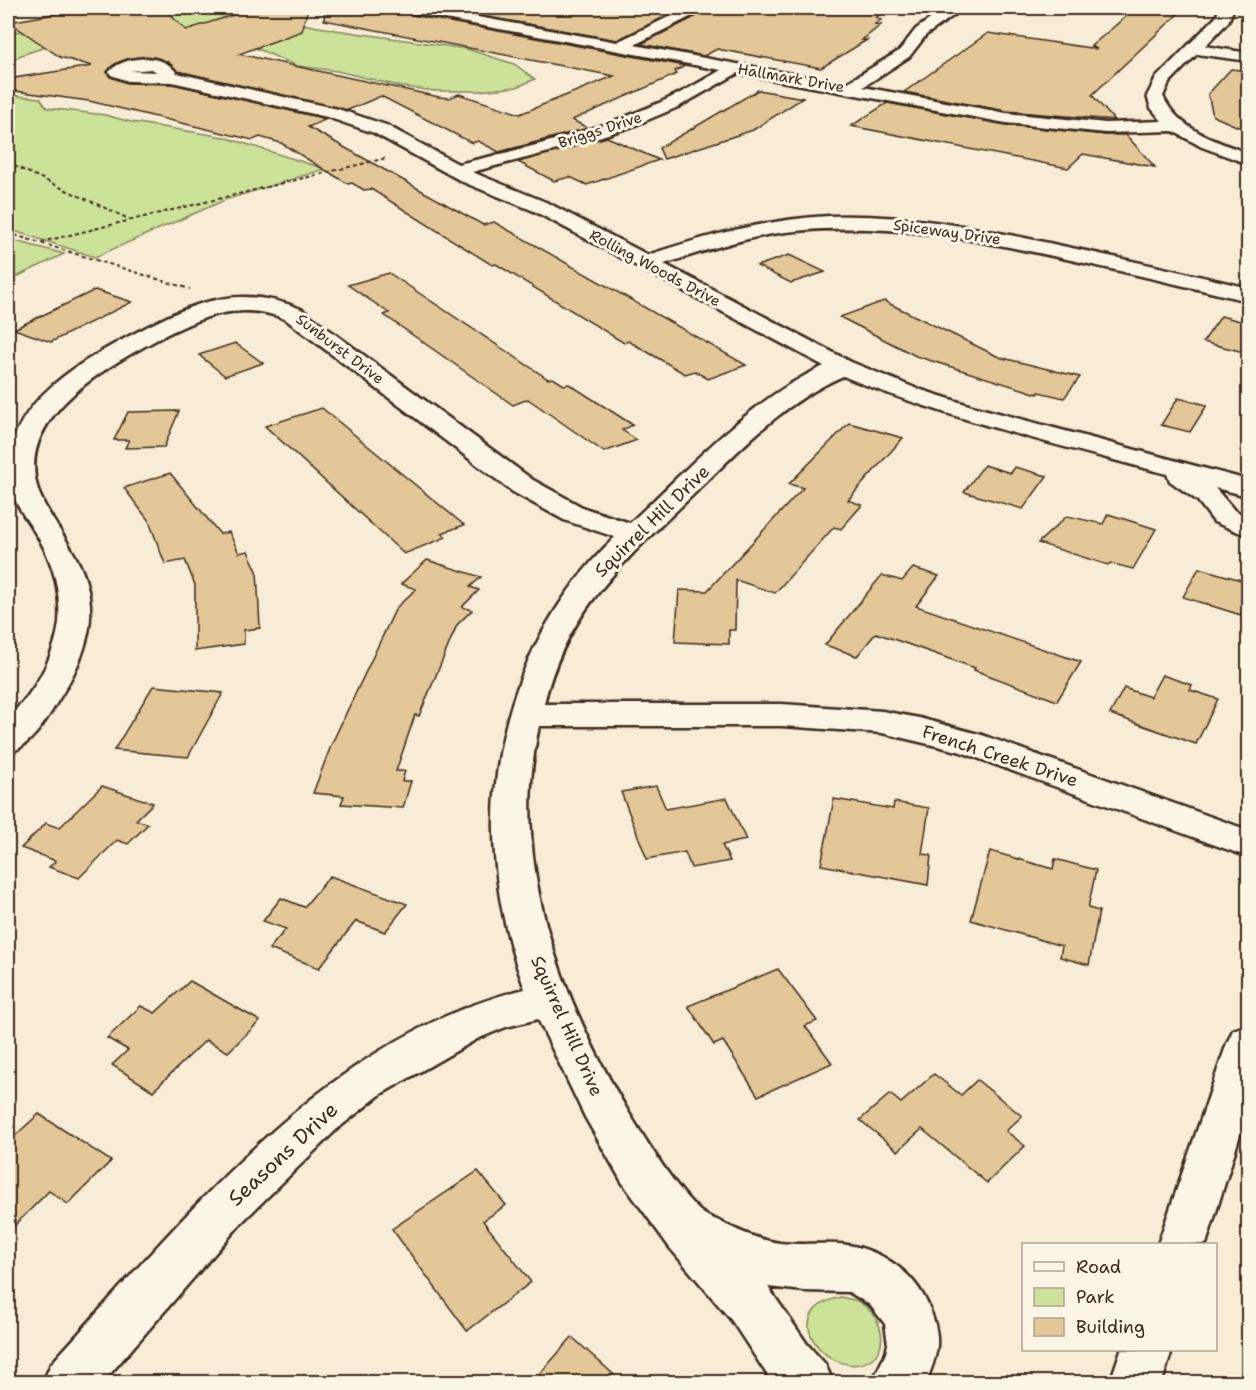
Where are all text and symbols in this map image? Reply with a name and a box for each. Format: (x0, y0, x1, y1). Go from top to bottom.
street label: Hallmark Drive (736, 59, 846, 97)
street label: Briggs Drive (556, 107, 644, 153)
street label: Spiceway Drive (892, 215, 1002, 249)
street label: Rolling Woods Drive (586, 225, 724, 311)
street label: Sunburst Drive (292, 309, 388, 389)
street label: Squirrel Hill Drive (589, 460, 715, 582)
street label: French Creek Drive (919, 719, 1081, 793)
street label: Squirrel Hill Drive (525, 952, 609, 1100)
street label: Seasons Drive (222, 1096, 344, 1212)
legend (1022, 1243, 1217, 1351)
text: Road (1076, 1255, 1121, 1279)
text: Park (1076, 1285, 1115, 1309)
text: Building (1076, 1315, 1145, 1339)

